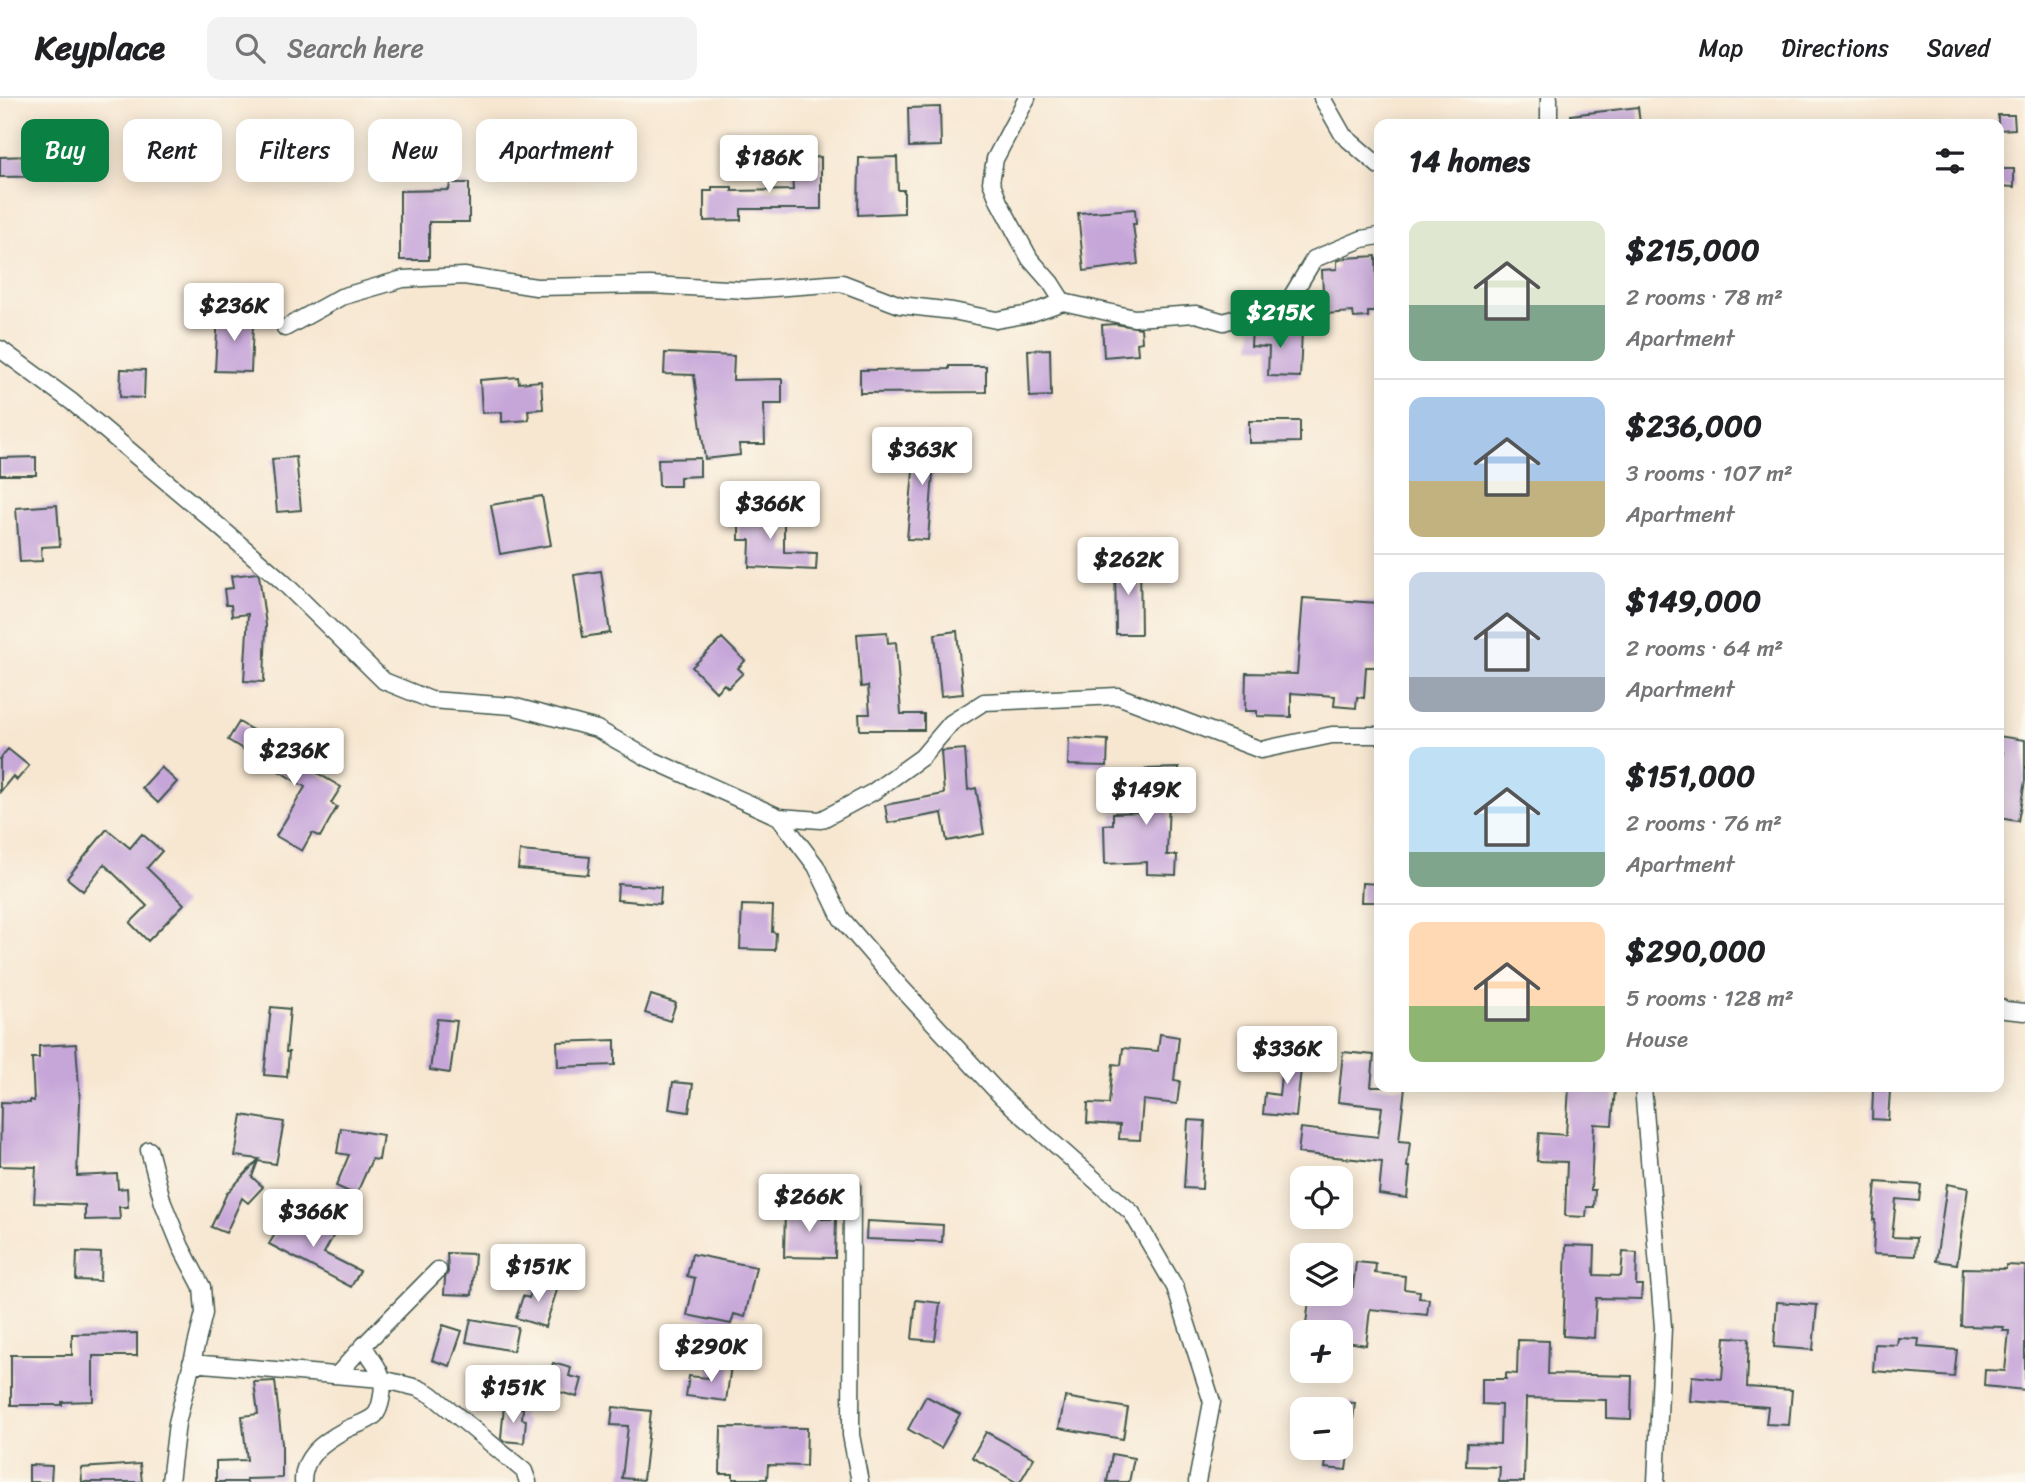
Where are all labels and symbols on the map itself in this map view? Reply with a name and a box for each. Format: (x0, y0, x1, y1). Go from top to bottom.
pin: $186K (720, 136, 818, 195)
pin: $236K (185, 284, 283, 343)
pin: $215K (1231, 290, 1329, 350)
pin: $363K (873, 428, 971, 487)
pin: $366K (721, 482, 819, 541)
pin: $262K (1079, 538, 1177, 597)
pin: $236K (245, 728, 343, 788)
pin: $149K (1097, 768, 1195, 827)
pin: $336K (1238, 1026, 1336, 1086)
pin: $266K (760, 1174, 858, 1234)
pin: $366K (264, 1190, 362, 1249)
pin: $151K (489, 1244, 587, 1304)
pin: $290K (662, 1324, 760, 1384)
pin: $151K (464, 1366, 562, 1425)

